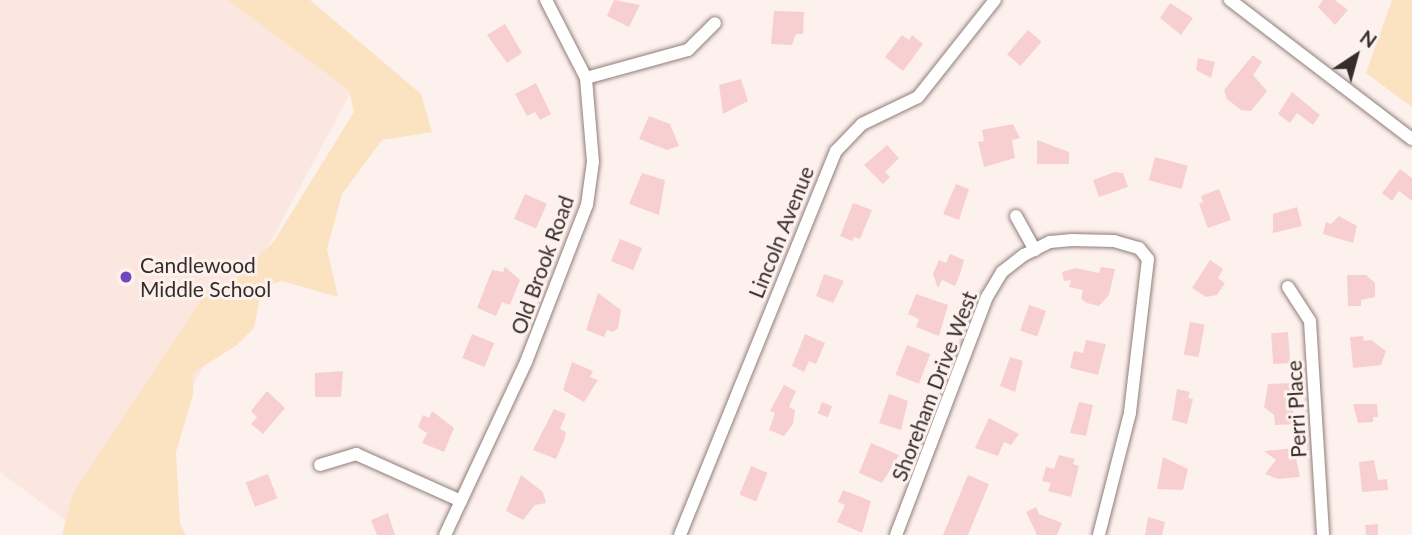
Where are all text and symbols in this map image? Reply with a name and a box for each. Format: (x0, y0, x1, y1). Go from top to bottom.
north arrow (1321, 21, 1391, 91)
text: N (1356, 25, 1381, 52)
street label: Lincoln Avenue (743, 162, 819, 302)
street label: Old Brook Road (505, 192, 579, 338)
place label: Candlewood Middle School (140, 252, 271, 302)
marker: Candlewood Middle School (118, 269, 134, 285)
street label: Shoreham Drive West (886, 287, 982, 485)
street label: Perri Place (1281, 360, 1311, 458)

